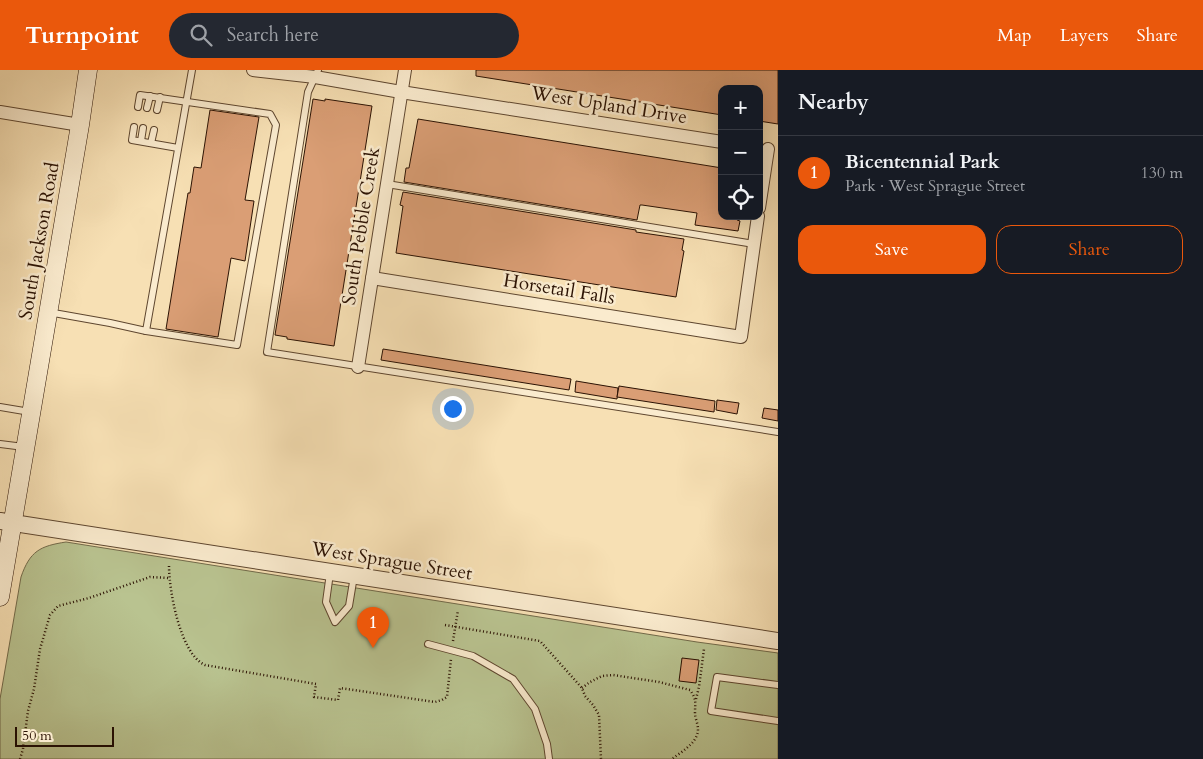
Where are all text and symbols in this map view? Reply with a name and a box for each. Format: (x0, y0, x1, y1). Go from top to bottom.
search box (169, 13, 519, 58)
text: Turnpoint (25, 19, 139, 52)
icon: search (187, 21, 215, 49)
text: Search here (227, 22, 319, 48)
text: Map (997, 23, 1032, 48)
text: Layers (1060, 23, 1109, 48)
text: Share (1137, 23, 1178, 48)
street label: West Upland Drive (528, 80, 689, 130)
map controls (718, 85, 763, 220)
button: + (718, 85, 763, 130)
text: Nearby (798, 88, 869, 117)
button: − (718, 130, 763, 175)
street label: South Pebble Creek (336, 144, 386, 307)
text: Bicentennial Park (845, 149, 1000, 175)
street label: South Jackson Road (12, 160, 66, 322)
text: 1 (810, 162, 818, 184)
text: 130 m (1141, 162, 1183, 184)
button: locate (718, 175, 763, 220)
text: Park · West Sprague Street (845, 175, 1025, 197)
button: Save (798, 225, 986, 274)
button: Share (996, 225, 1183, 274)
street label: Horsetail Falls (501, 267, 617, 311)
your location (440, 396, 466, 422)
street label: West Sprague Street (309, 535, 474, 587)
pin: 1 (357, 607, 389, 648)
scale bar (15, 724, 114, 747)
text: 50 m (22, 726, 52, 745)

